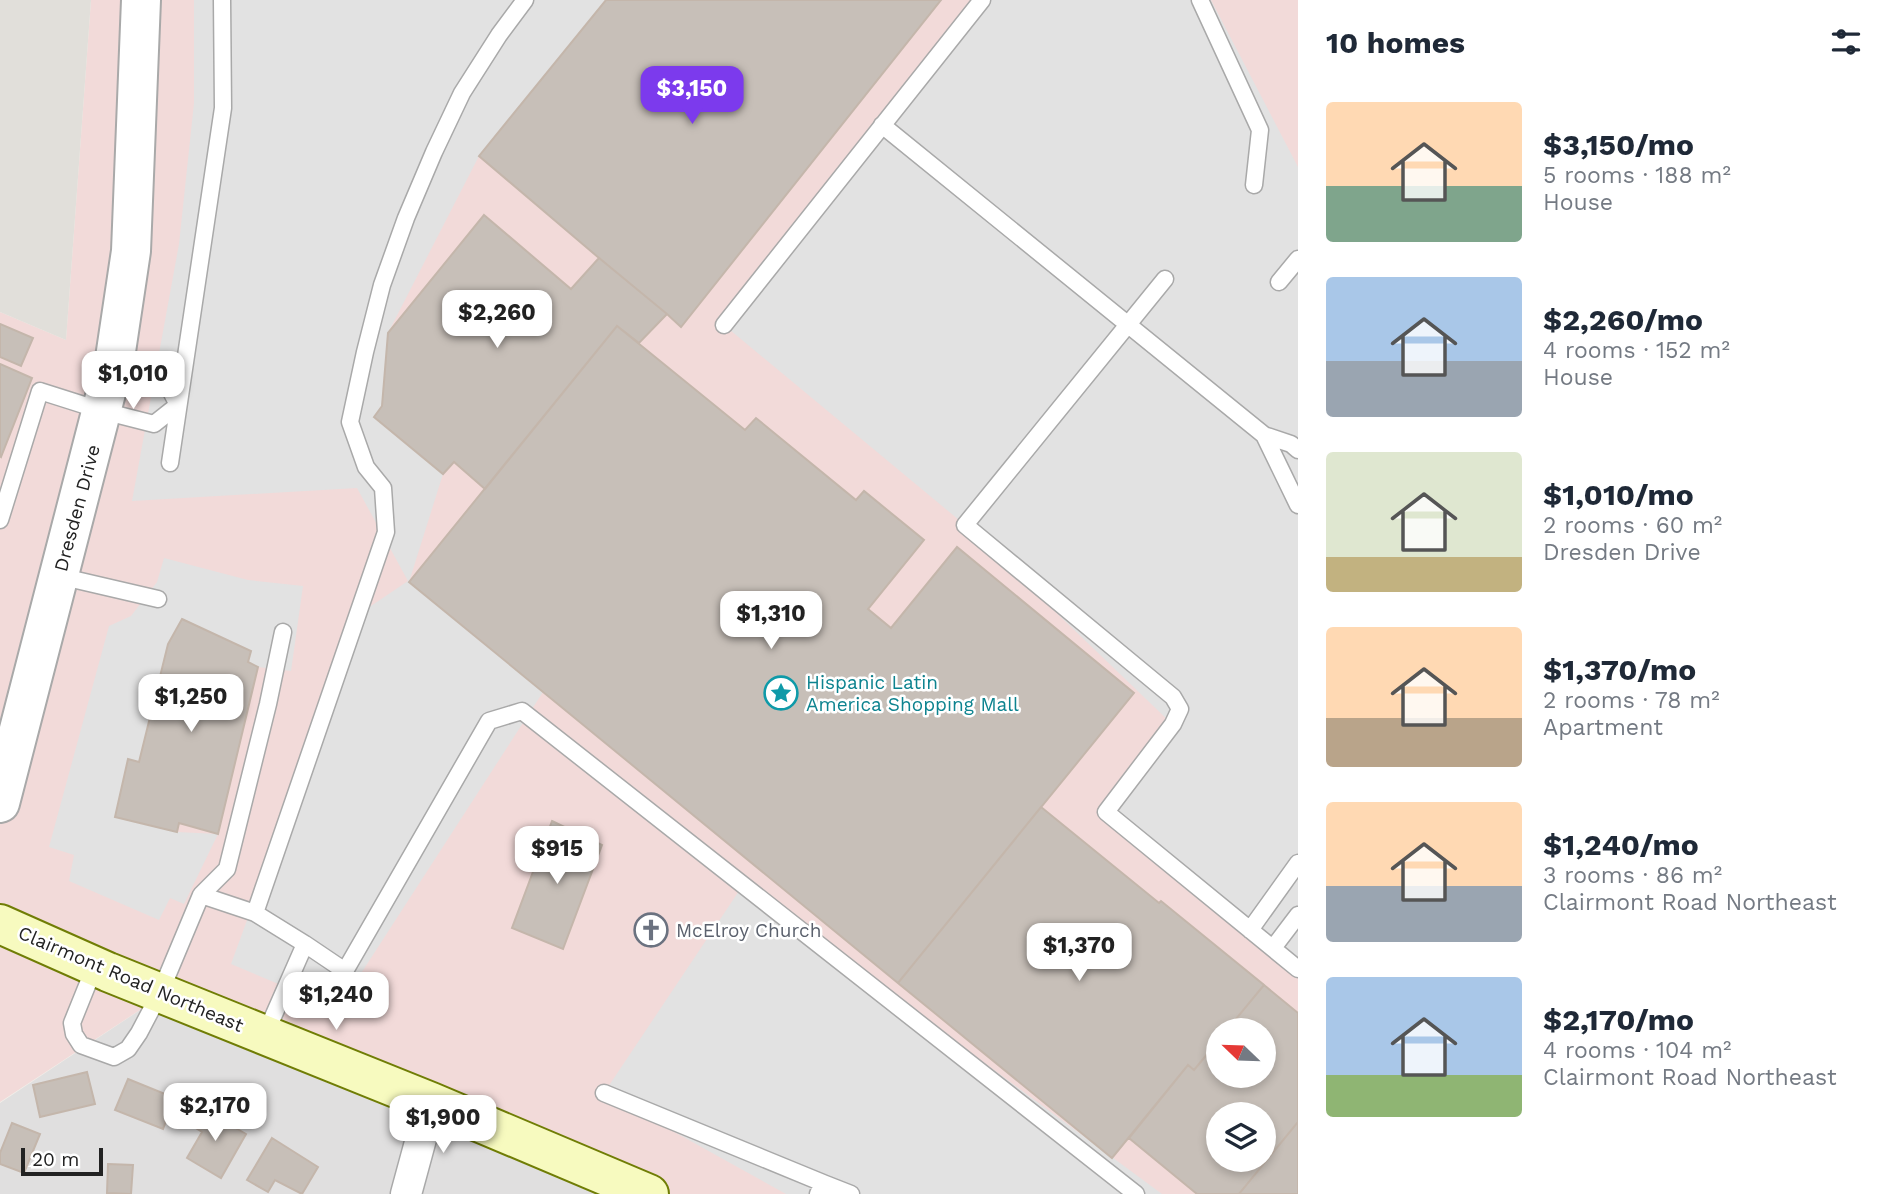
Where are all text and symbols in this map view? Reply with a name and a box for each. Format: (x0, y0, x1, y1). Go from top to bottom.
icon: filters (1827, 23, 1865, 61)
text: 10 homes (1326, 25, 1465, 60)
pin: $3,150 (635, 66, 749, 126)
text: $3,150 (657, 75, 727, 102)
text: $3,150/mo (1543, 127, 1694, 162)
icon: home (1382, 130, 1466, 214)
text: 5 rooms · 188 m² (1543, 162, 1731, 189)
text: House (1543, 189, 1613, 216)
pin: $2,260 (440, 290, 554, 350)
text: $2,260 (458, 299, 536, 326)
text: $2,260/mo (1543, 302, 1703, 337)
icon: home (1382, 305, 1466, 389)
text: 4 rooms · 152 m² (1543, 337, 1730, 364)
pin: $1,010 (76, 352, 190, 411)
text: $1,010 (98, 360, 168, 387)
text: House (1543, 364, 1613, 391)
street label: Dresden Drive (49, 442, 105, 574)
text: $1,010/mo (1543, 477, 1694, 512)
icon: home (1382, 480, 1466, 564)
text: 2 rooms · 60 m² (1543, 512, 1722, 539)
text: Dresden Drive (1543, 539, 1701, 566)
pin: $1,310 (714, 592, 828, 651)
text: $1,310 (736, 600, 806, 627)
text: $1,370/mo (1543, 652, 1696, 687)
icon: home (1382, 655, 1466, 739)
place label: Hispanic Latin America Shopping Mall (806, 671, 1019, 716)
pin: $1,250 (134, 674, 248, 734)
place icon: Hispanic Latin America Shopping Mall (762, 674, 800, 712)
text: $1,250 (154, 683, 228, 710)
text: 2 rooms · 78 m² (1543, 687, 1720, 714)
text: Apartment (1543, 714, 1663, 741)
pin: $915 (516, 826, 598, 886)
text: $1,240/mo (1543, 827, 1699, 862)
icon: home (1382, 830, 1466, 914)
text: $915 (531, 835, 583, 862)
text: 3 rooms · 86 m² (1543, 862, 1722, 889)
text: Clairmont Road Northeast (1543, 889, 1837, 916)
church icon: McElroy Church (632, 911, 670, 949)
place label: McElroy Church (676, 919, 821, 942)
street label: Clairmont Road Northeast (15, 921, 247, 1037)
pin: $1,370 (1022, 923, 1136, 983)
text: $1,370 (1043, 932, 1115, 959)
pin: $1,240 (279, 972, 393, 1032)
text: $1,240 (299, 981, 373, 1008)
text: $2,170/mo (1543, 1002, 1694, 1037)
icon: home (1382, 1005, 1466, 1089)
north arrow (1206, 1018, 1276, 1088)
map controls (1206, 1018, 1276, 1172)
text: 4 rooms · 104 m² (1543, 1037, 1731, 1064)
text: Clairmont Road Northeast (1543, 1064, 1837, 1091)
pin: $2,170 (158, 1084, 272, 1143)
text: $2,170 (180, 1092, 250, 1119)
pin: $1,900 (386, 1096, 500, 1155)
button: layers (1206, 1102, 1276, 1172)
text: $1,900 (405, 1104, 481, 1131)
scale bar (21, 1145, 103, 1177)
text: 20 m (32, 1148, 79, 1171)

